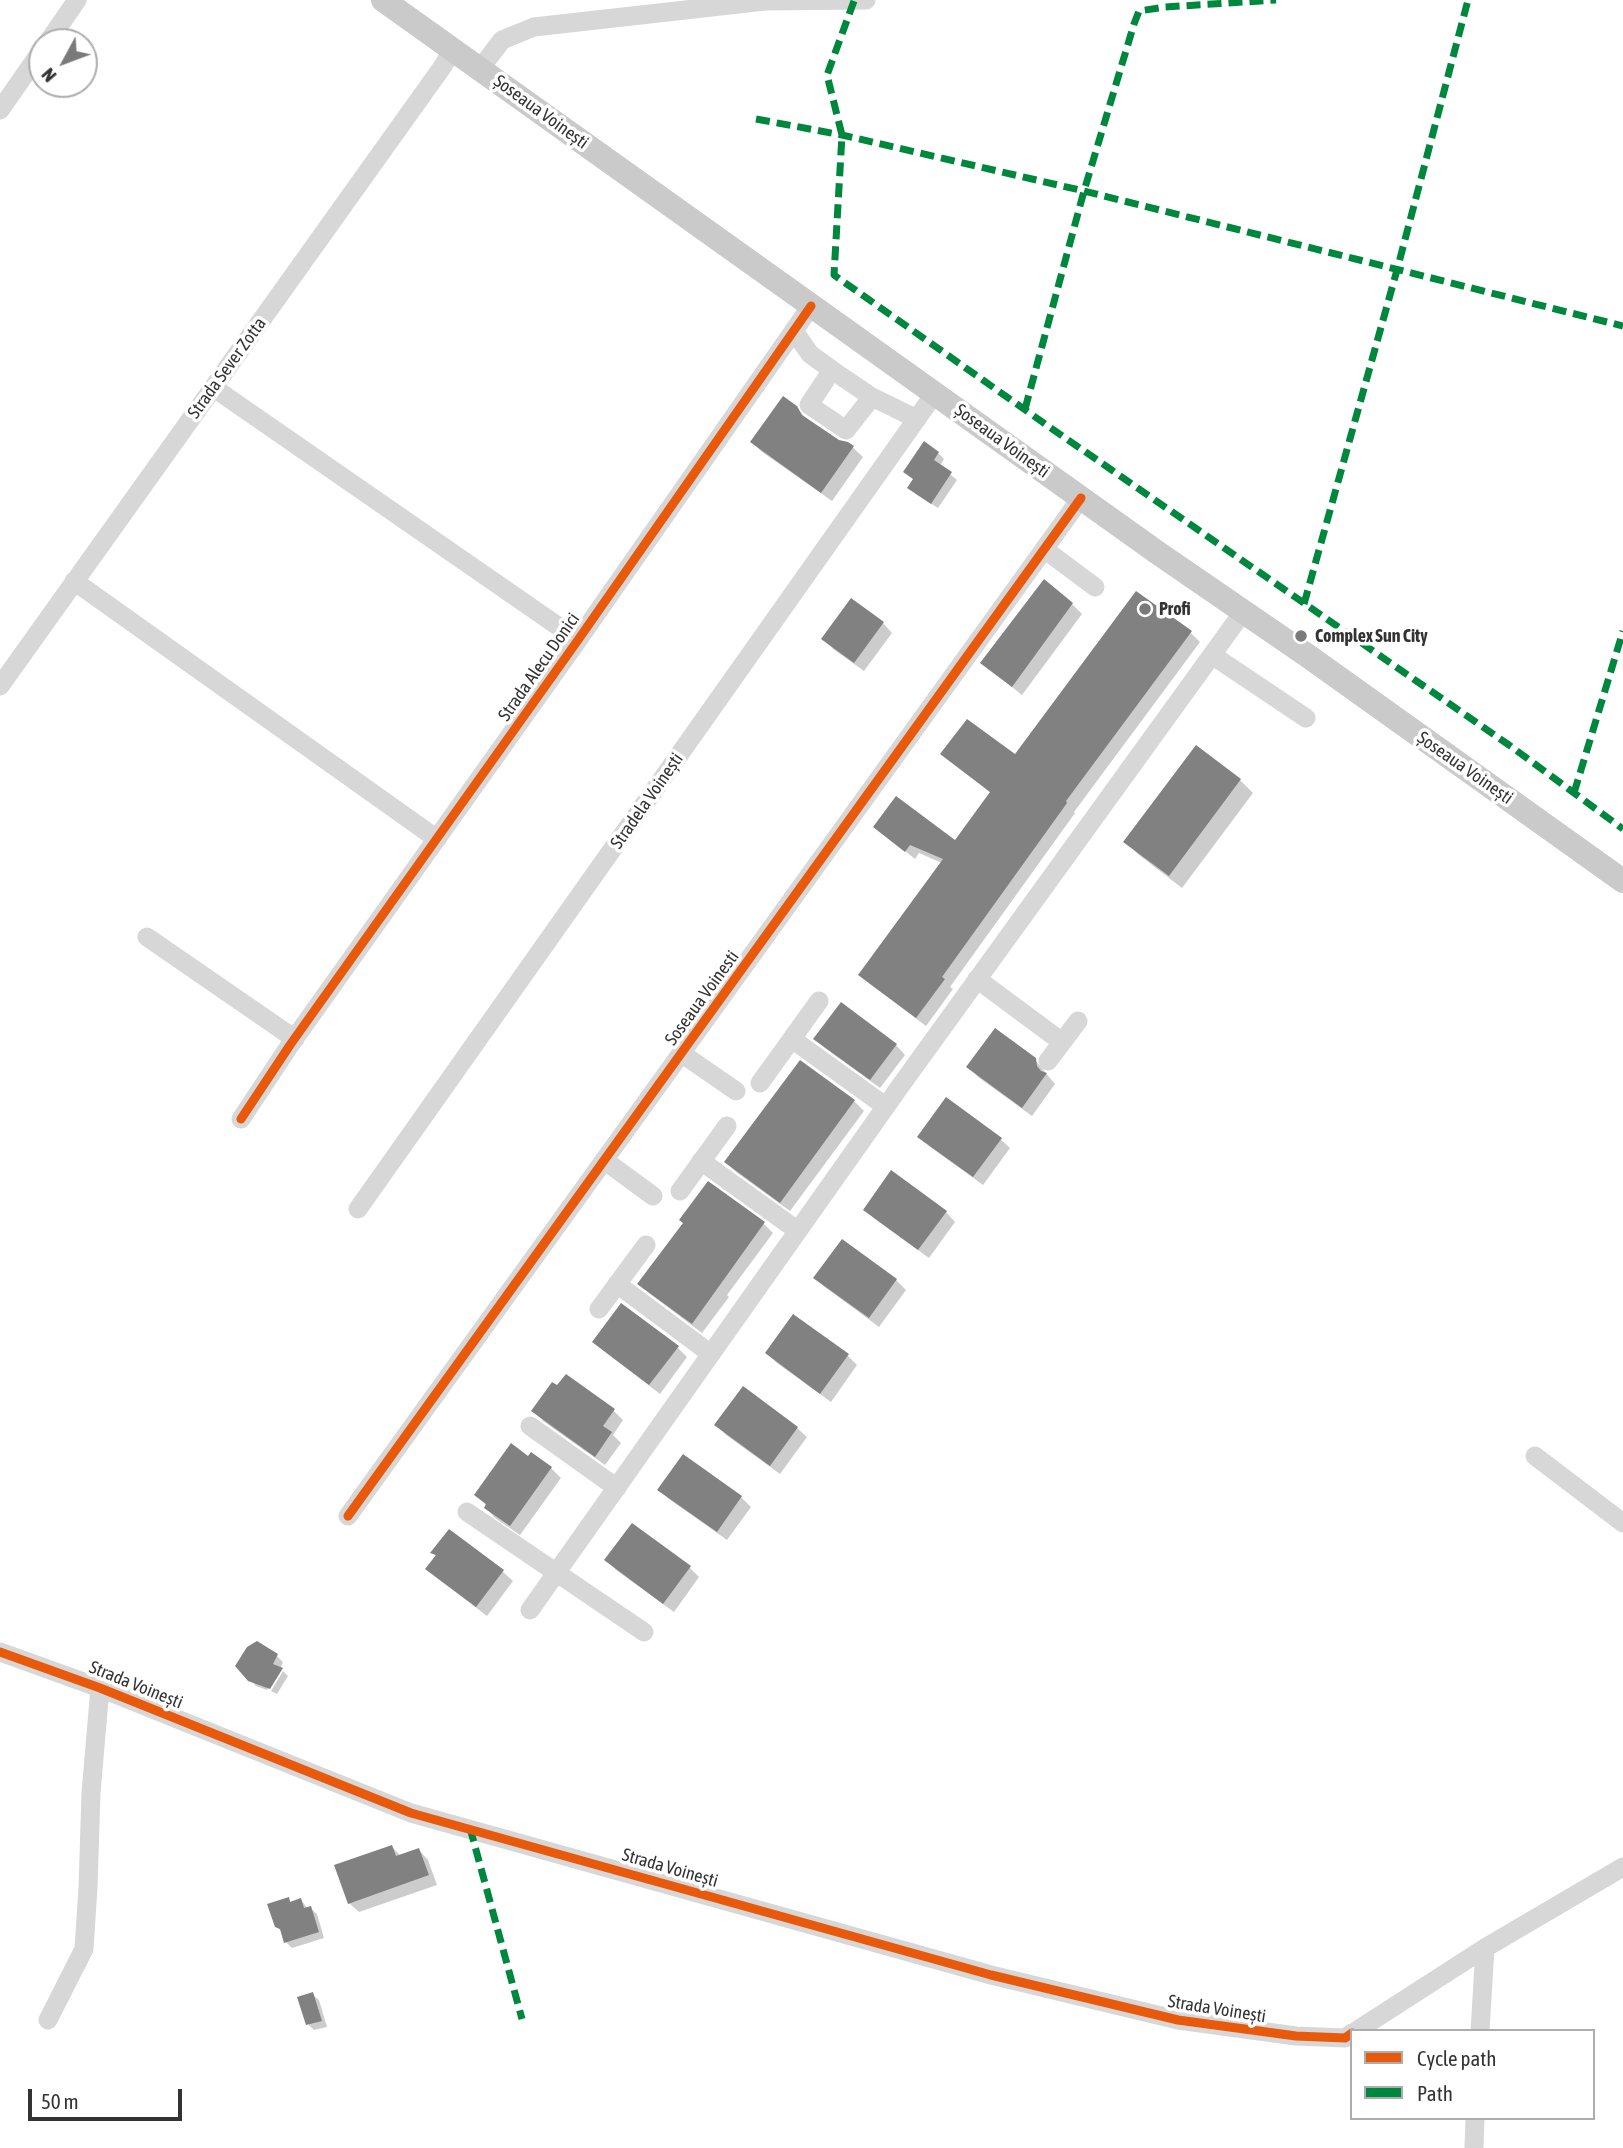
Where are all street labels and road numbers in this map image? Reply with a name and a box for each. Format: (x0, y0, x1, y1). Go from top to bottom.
street label: Șoseaua Voinești (489, 70, 593, 154)
street label: Strada Sever Zotta (183, 313, 271, 423)
street label: Șoseaua Voinești (950, 399, 1054, 483)
street label: Strada Alecu Donici (494, 609, 584, 725)
street label: Șoseaua Voinești (1413, 727, 1517, 809)
street label: Stradela Voinești (606, 749, 688, 853)
street label: Soseaua Voinesti (660, 946, 744, 1050)
street label: Strada Voinești (86, 1656, 186, 1714)
street label: Strada Voinești (619, 1844, 721, 1892)
street label: Strada Voinești (1166, 1991, 1268, 2027)

